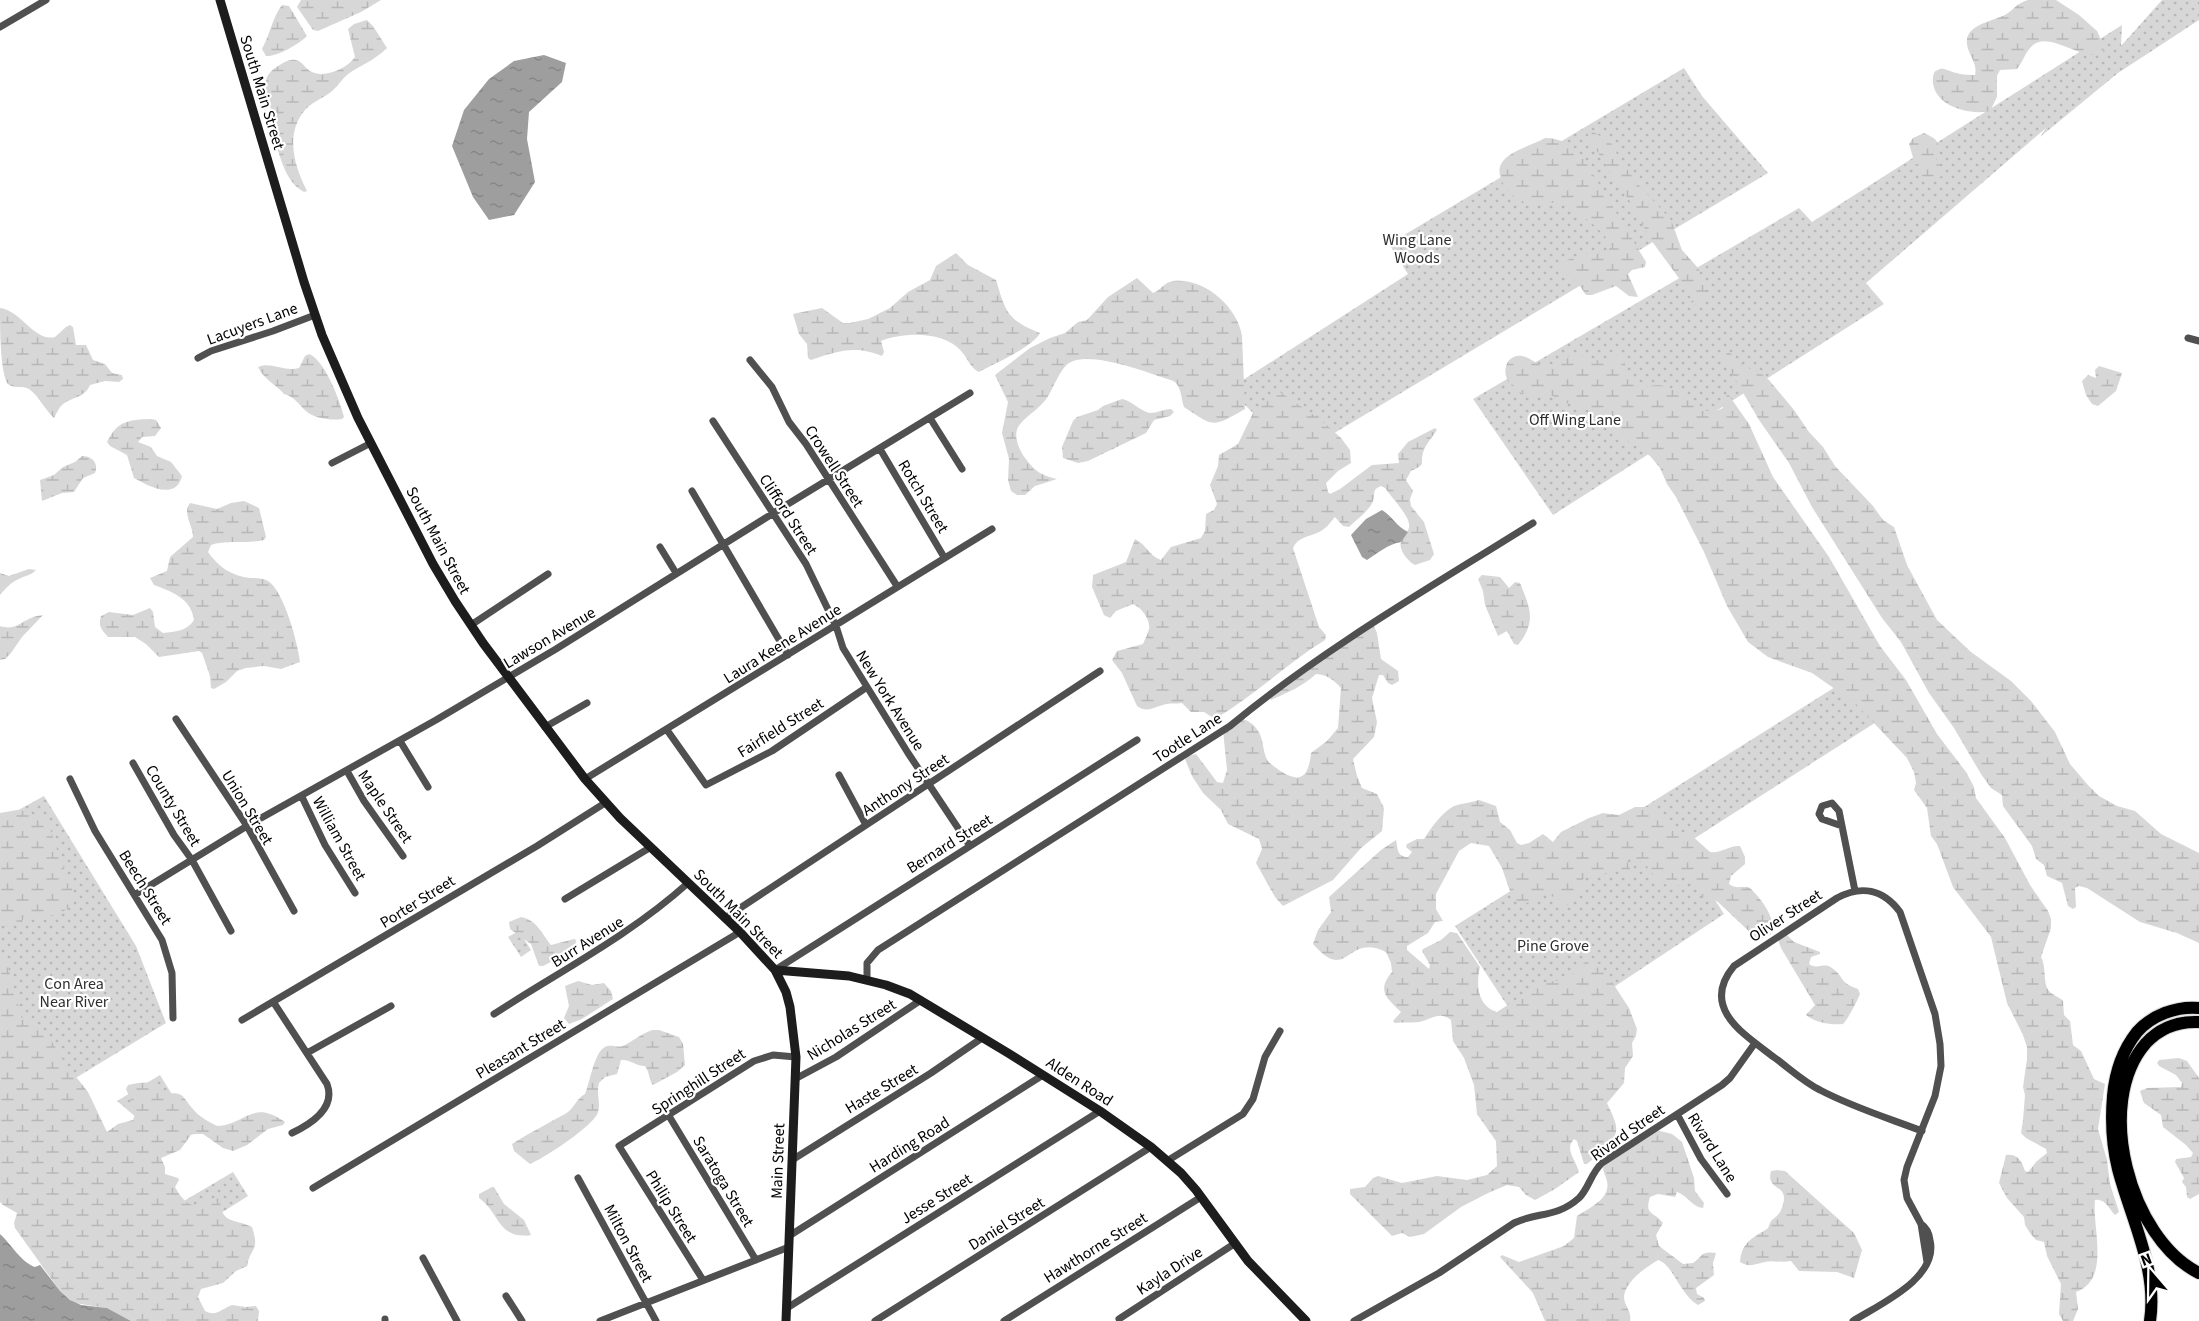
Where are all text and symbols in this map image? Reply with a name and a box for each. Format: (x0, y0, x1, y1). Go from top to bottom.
street label: South Main Street (234, 32, 290, 153)
park label: Wing Lane Woods (1382, 229, 1452, 269)
street label: Lacuyers Lane (204, 297, 301, 351)
park label: Off Wing Lane (1529, 409, 1621, 431)
street label: Crowell Street (799, 421, 869, 512)
street label: Rotch Street (893, 456, 954, 538)
street label: Clifford Street (754, 470, 823, 560)
street label: South Main Street (400, 483, 476, 599)
street label: Laura Keene Avenue (719, 599, 846, 689)
street label: Lawson Avenue (499, 602, 600, 674)
street label: New York Avenue (850, 646, 930, 755)
street label: Fairfield Street (733, 692, 828, 763)
street label: Tootle Lane (1149, 707, 1226, 768)
street label: Anthony Street (858, 748, 954, 821)
street label: County Street (140, 761, 206, 851)
street label: Union Street (216, 766, 278, 850)
street label: Maple Street (353, 766, 418, 848)
street label: William Street (307, 792, 372, 885)
street label: Bernard Street (902, 808, 997, 879)
street label: Beech Street (113, 846, 177, 930)
street label: South Main Street (688, 864, 789, 964)
street label: Porter Street (376, 870, 460, 934)
street label: Oliver Street (1745, 884, 1827, 948)
street label: Burr Avenue (547, 911, 628, 973)
park label: Pine Grove (1517, 935, 1589, 957)
park label: Con Area Near River (40, 973, 109, 1013)
street label: Nicholas Street (803, 993, 901, 1066)
street label: Pleasant Street (472, 1013, 570, 1084)
street label: Springhill Street (647, 1043, 750, 1120)
street label: Alden Road (1042, 1052, 1117, 1112)
street label: Haste Street (841, 1058, 923, 1119)
street label: Rivard Street (1586, 1099, 1670, 1166)
street label: Rivard Lane (1682, 1109, 1742, 1187)
street label: Harding Road (865, 1111, 954, 1178)
street label: Main Street (766, 1122, 790, 1199)
street label: Saratoga Street (687, 1132, 759, 1232)
street label: Philip Street (640, 1166, 702, 1248)
street label: Jesse Street (897, 1168, 977, 1229)
street label: Daniel Street (964, 1191, 1049, 1256)
street label: Milton Street (598, 1201, 658, 1287)
street label: Hawthorne Street (1040, 1207, 1152, 1289)
street label: Kayla Drive (1132, 1241, 1207, 1300)
north arrow (2121, 1243, 2181, 1303)
text: N (2137, 1248, 2155, 1272)

